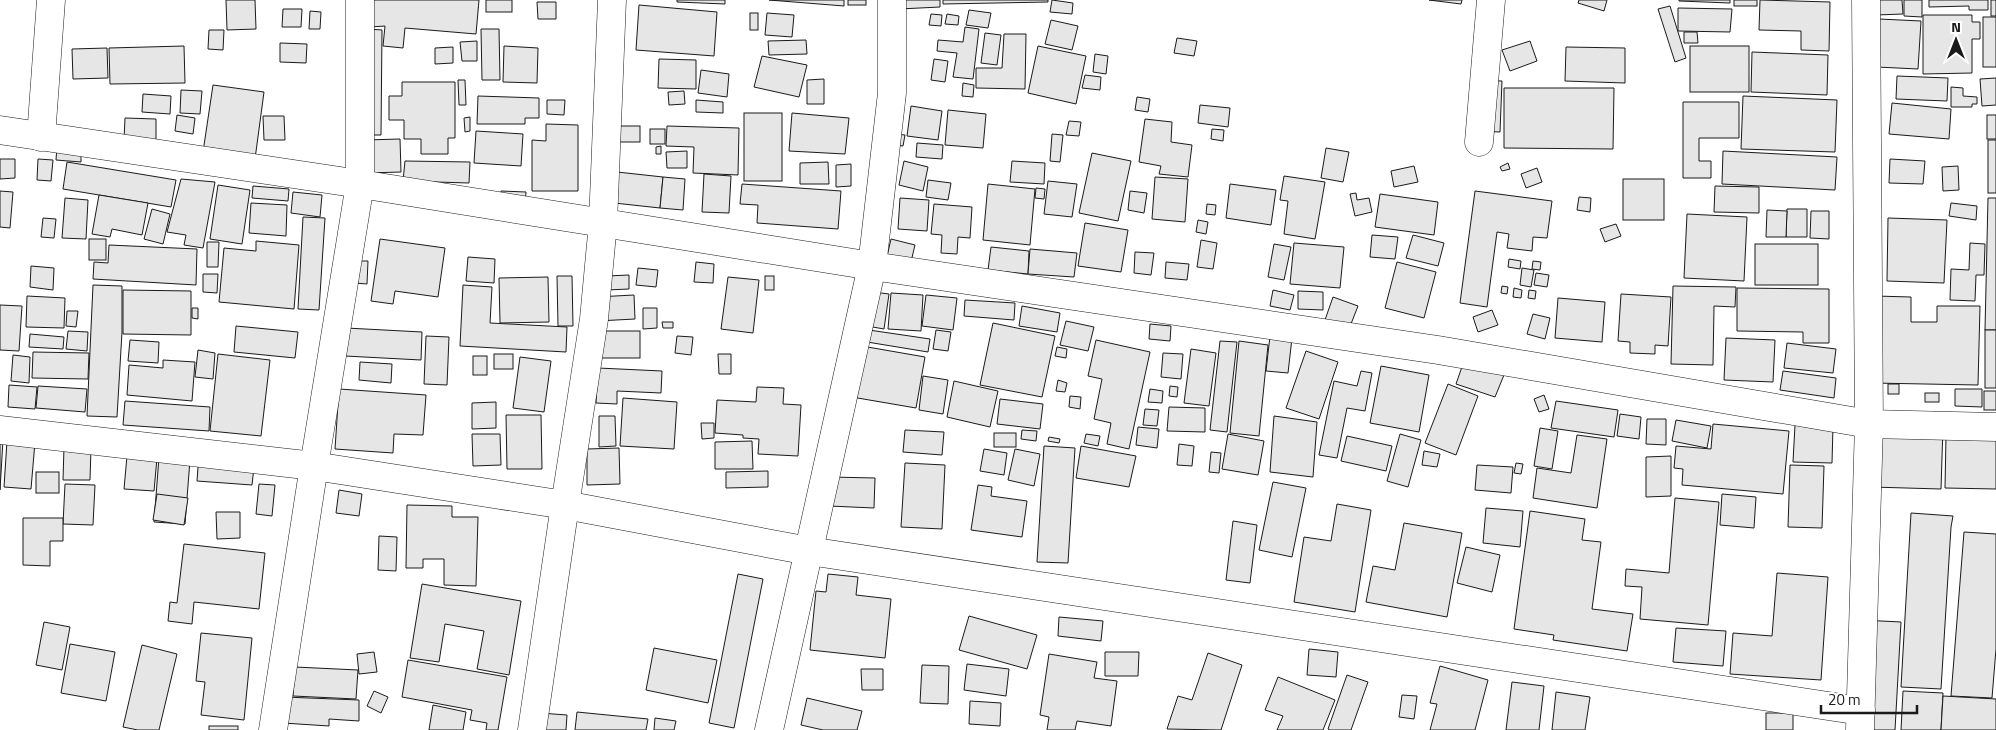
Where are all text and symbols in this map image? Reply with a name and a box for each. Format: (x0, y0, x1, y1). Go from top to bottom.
north arrow (1931, 15, 1981, 65)
text: N (1951, 16, 1961, 37)
scale bar (1821, 682, 1917, 714)
text: 20 m (1828, 688, 1861, 711)

